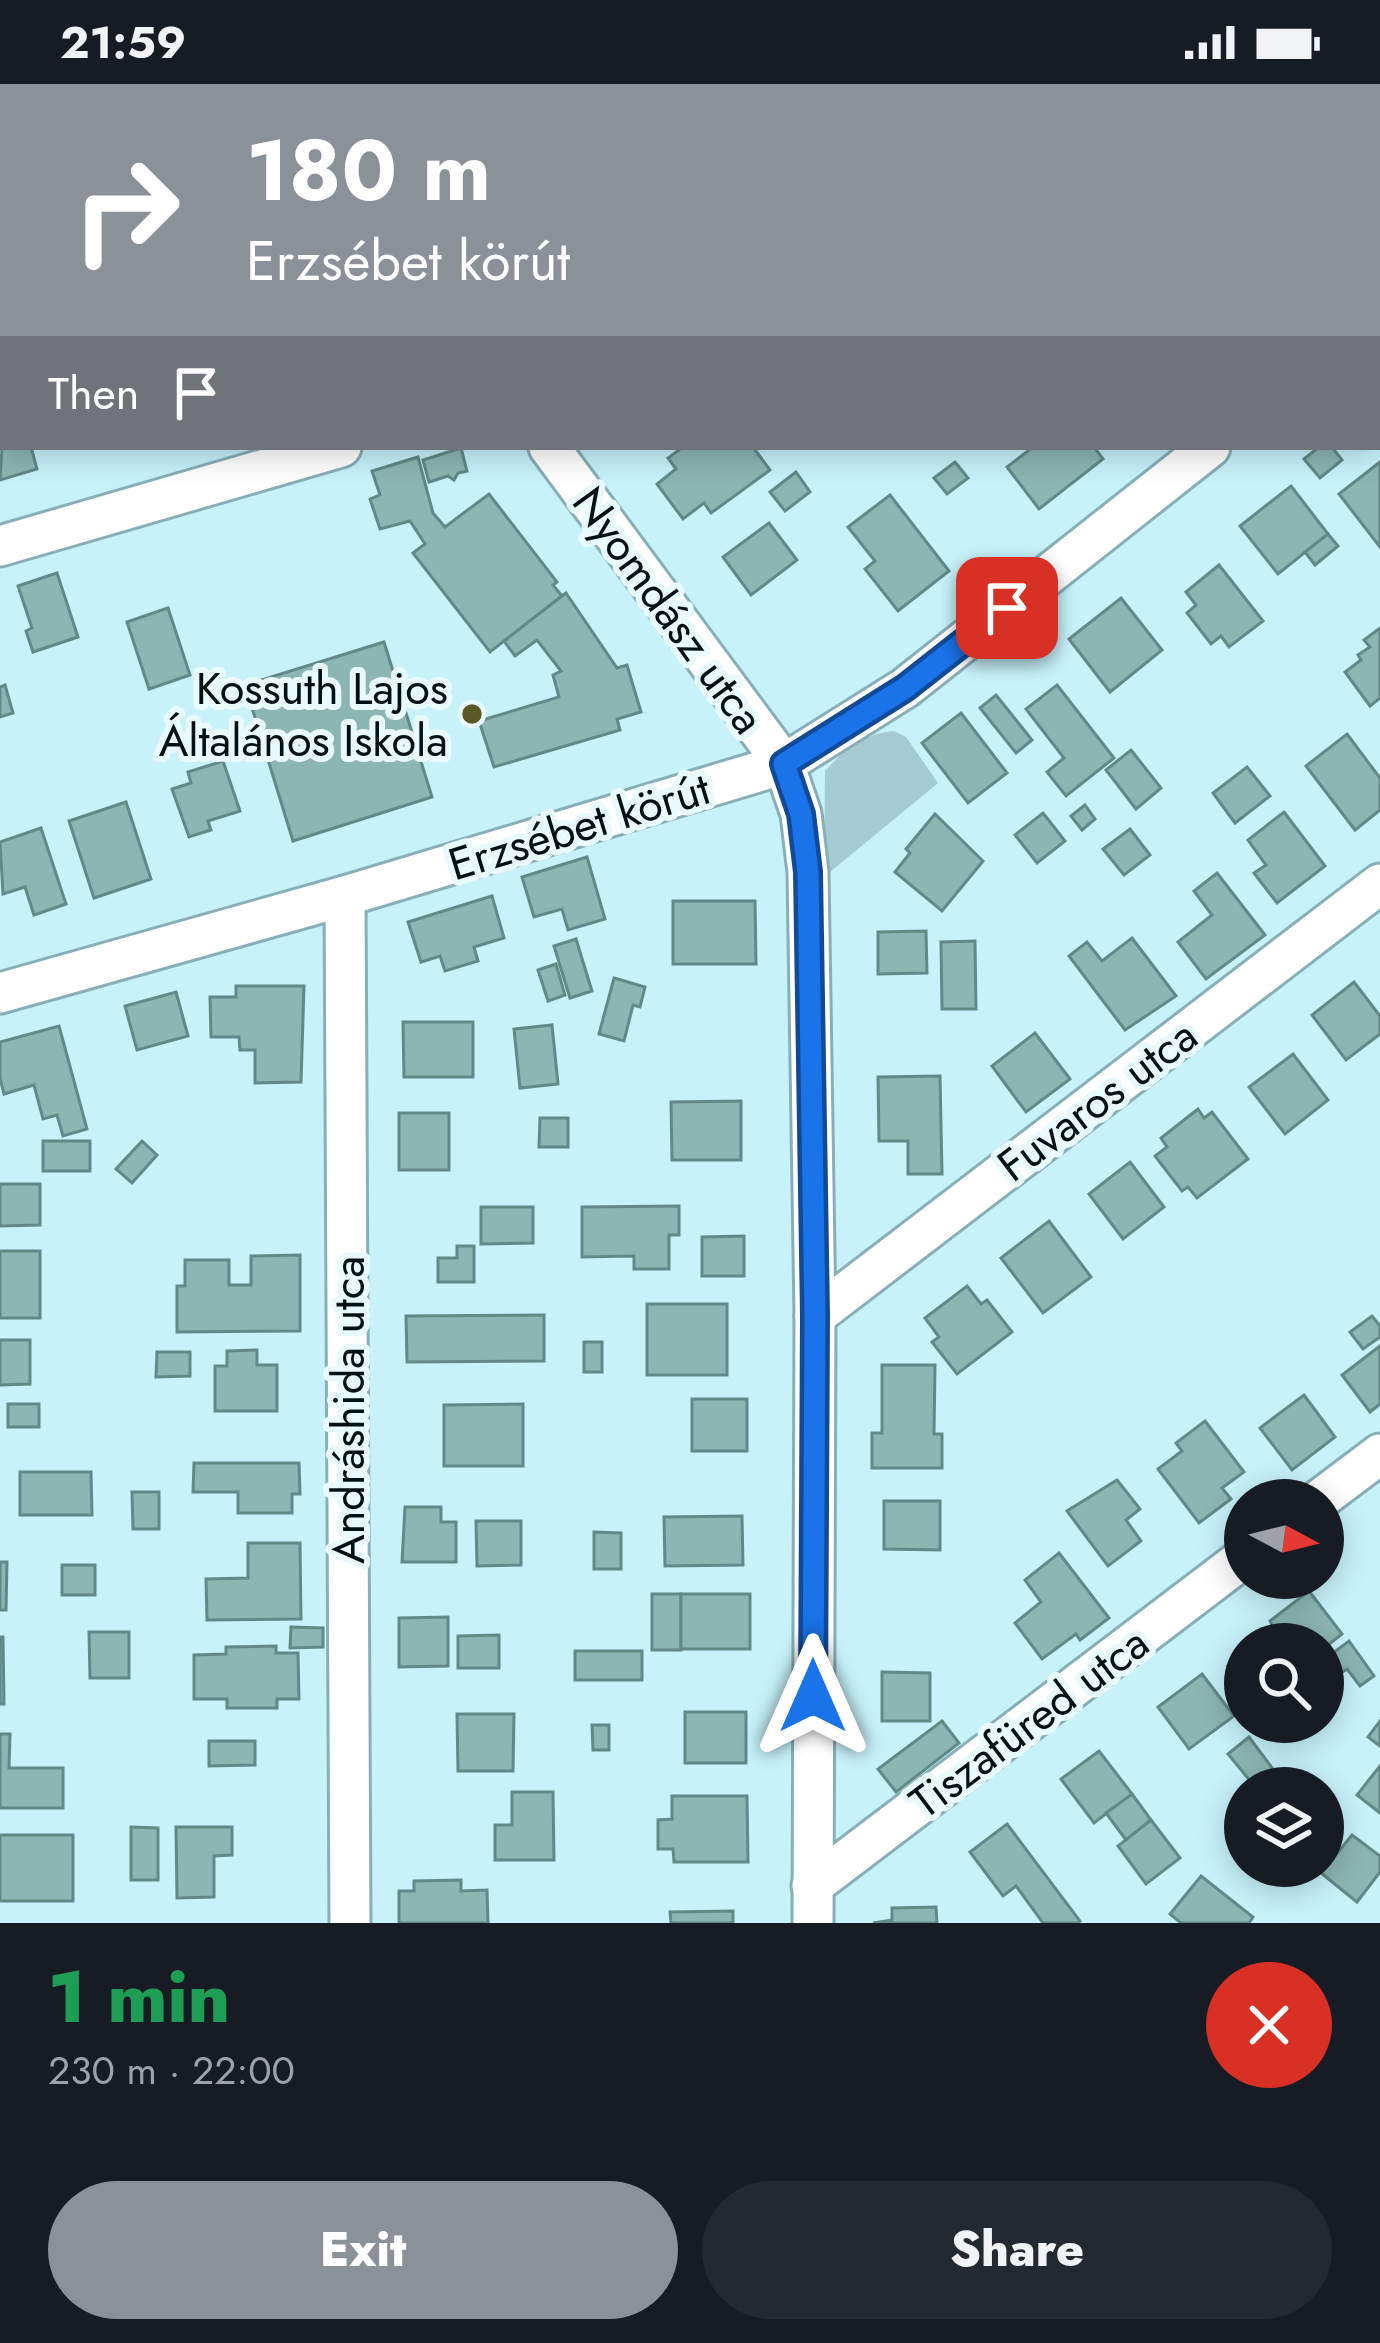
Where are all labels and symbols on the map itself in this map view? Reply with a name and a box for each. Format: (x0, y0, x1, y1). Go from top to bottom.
street label: Nyomdász utca (557, 473, 780, 747)
pin (956, 557, 1058, 659)
place label: Kossuth Lajos Általános Iskola (159, 656, 448, 773)
marker: Kossuth Lajos Általános Iskola (459, 701, 485, 727)
street label: Erzsébet körút (440, 756, 718, 897)
street label: Fuvaros utca (984, 1004, 1211, 1197)
street label: Andráshida utca (316, 1256, 381, 1564)
north arrow (1224, 1479, 1344, 1599)
street label: Tiszafüred utca (896, 1611, 1162, 1834)
position arrow (750, 1633, 876, 1759)

